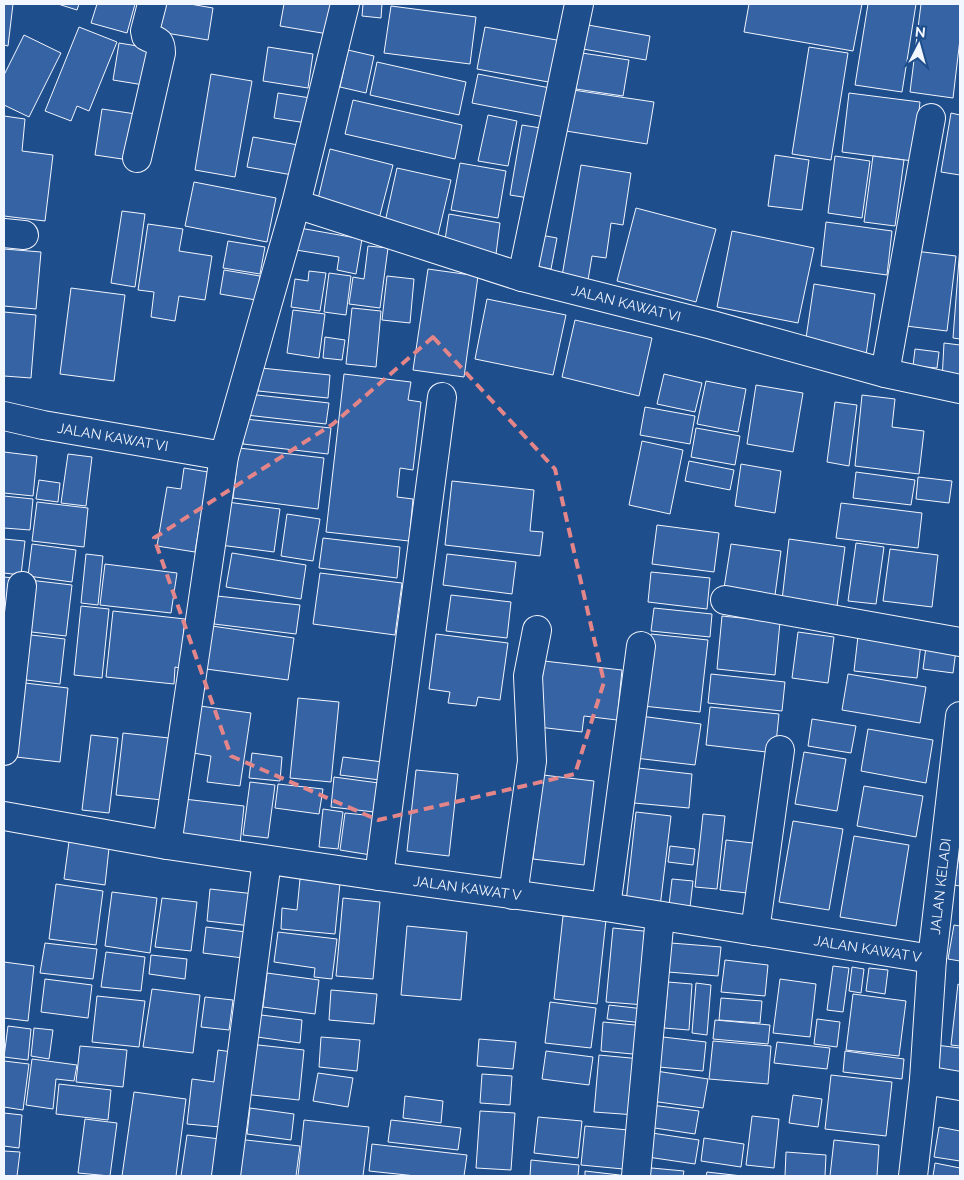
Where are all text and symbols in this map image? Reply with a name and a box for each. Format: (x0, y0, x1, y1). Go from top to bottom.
north arrow (894, 20, 944, 70)
text: N (914, 24, 927, 41)
street label: JALAN KAWAT VI (570, 282, 683, 325)
street label: JALAN KAWAT VI (56, 420, 170, 454)
street label: JALAN KELADI (927, 837, 954, 935)
street label: JALAN KAWAT V (412, 873, 523, 903)
street label: JALAN KAWAT V (813, 932, 923, 965)

